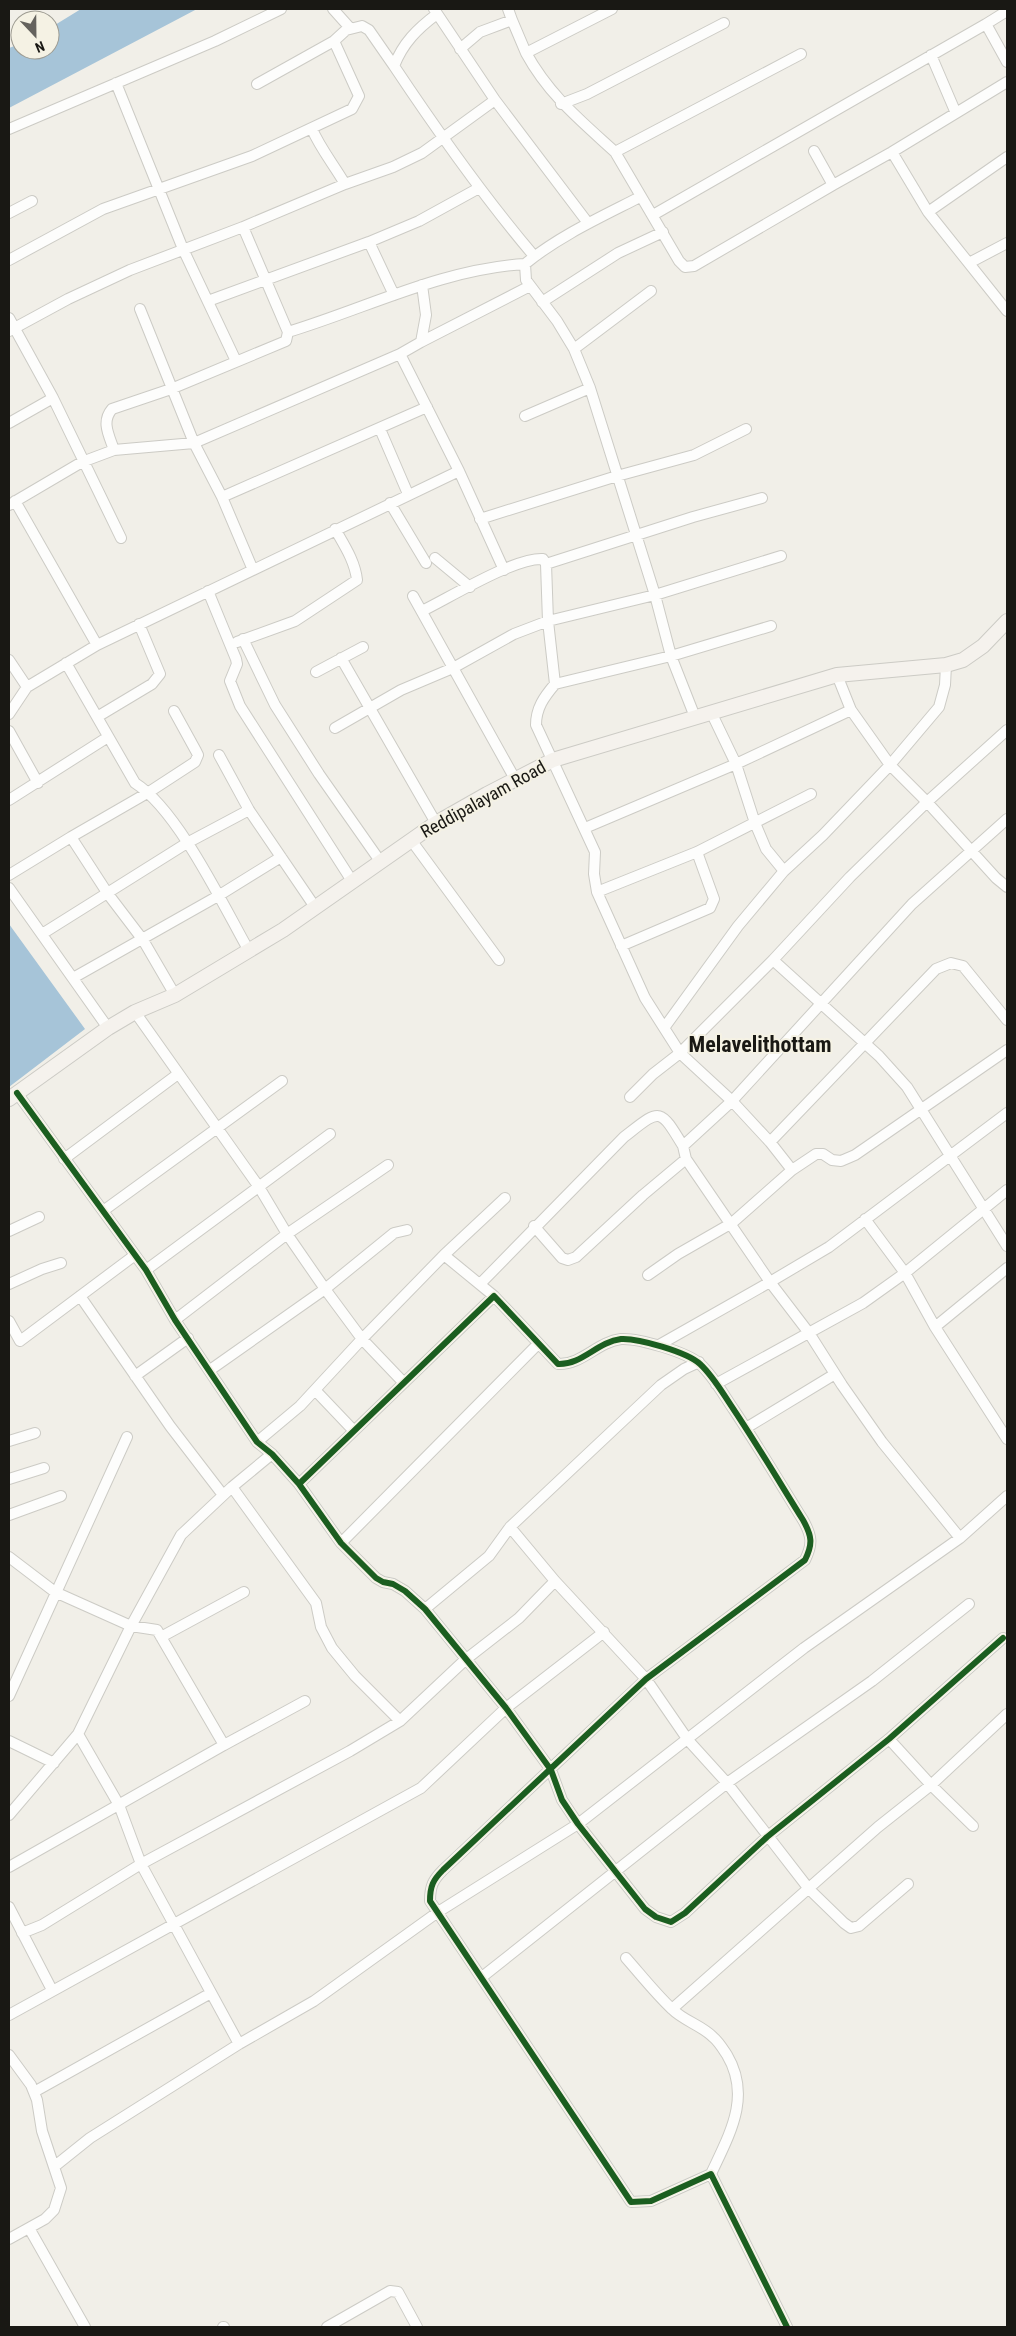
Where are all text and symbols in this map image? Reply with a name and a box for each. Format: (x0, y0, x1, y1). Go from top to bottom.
north arrow (10, 10, 60, 60)
text: N (33, 38, 47, 56)
street label: Reddipalayam Road (417, 756, 549, 842)
district label: Melavelithottam (689, 1032, 832, 1057)

